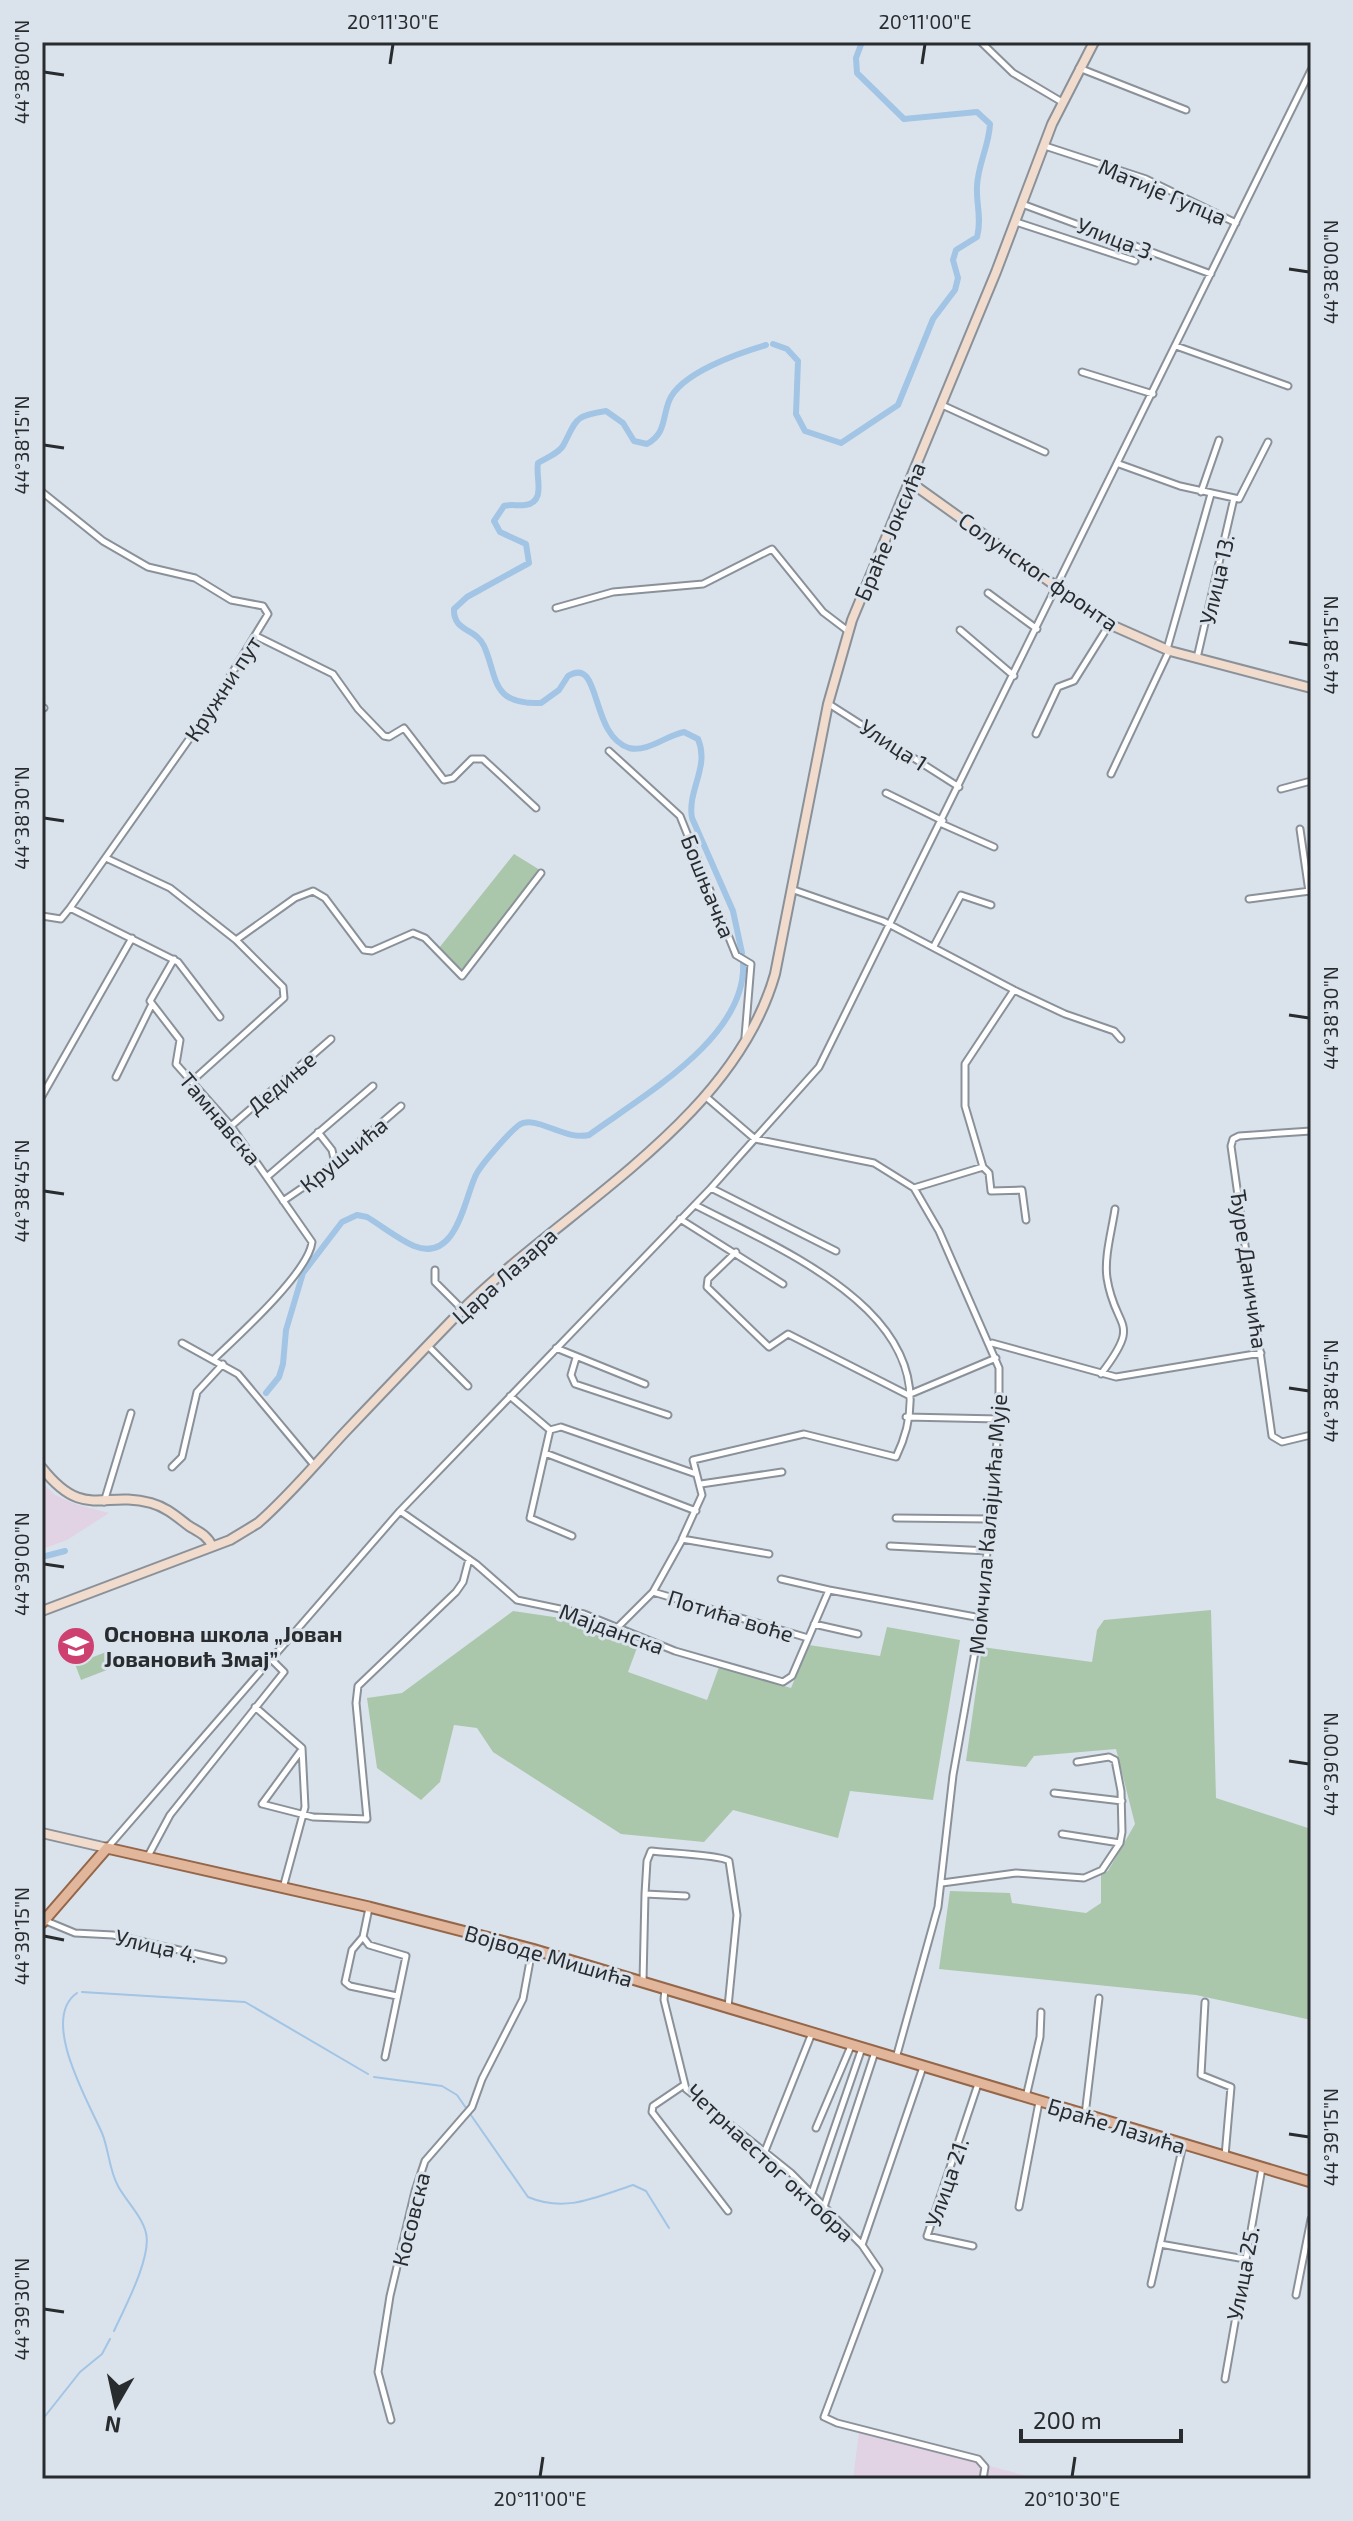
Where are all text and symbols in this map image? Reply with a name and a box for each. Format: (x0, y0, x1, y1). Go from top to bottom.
text: 20°11'30"E (347, 9, 439, 33)
text: 20°11'00"E (878, 9, 972, 33)
text: 44°38'00"N (9, 20, 33, 124)
street label: Матије Гупца (1095, 152, 1231, 231)
street label: Улица 3. (1073, 211, 1161, 265)
text: 44°38'00"N (1318, 220, 1342, 324)
text: 44°38'15"N (9, 395, 33, 495)
street label: Браће Јоксића (848, 458, 930, 604)
street label: Солунског фронта (954, 506, 1124, 637)
street label: Улица 13. (1193, 531, 1239, 627)
text: 44°38'15"N (1318, 595, 1342, 695)
street label: Кружни пут (178, 630, 267, 746)
street label: Улица 1 (855, 713, 933, 775)
text: 44°38'30"N (9, 766, 33, 870)
street label: Бошњачка (677, 831, 741, 941)
text: 44°38'30"N (1318, 966, 1342, 1070)
street label: Дедиње (241, 1045, 321, 1119)
street label: Тамнавска (175, 1066, 267, 1170)
street label: Крушчића (294, 1111, 393, 1198)
text: 44°38'45"N (9, 1139, 33, 1243)
street label: Ђуре Даничића (1225, 1188, 1274, 1350)
street label: Цара Лазара (446, 1221, 562, 1329)
text: 44°38'45"N (1318, 1339, 1342, 1443)
street label: Момчила Калајџића Мује (963, 1392, 1012, 1656)
text: 44°39'00"N (9, 1512, 33, 1616)
street label: Потића воће (665, 1584, 797, 1646)
street label: Мајданска (556, 1597, 668, 1660)
place label: Основна школа „Јован Јовановић Змај” (104, 1620, 343, 1671)
school or university icon: Основна школа „Јован Јовановић Змај” (55, 1625, 97, 1667)
text: 44°39'00"N (1318, 1712, 1342, 1816)
text: 44°39'15"N (9, 1887, 33, 1985)
street label: Војводе Мишића (462, 1919, 636, 1992)
street label: Улица 4. (113, 1923, 201, 1967)
street label: Четрнаестог октобра (682, 2078, 860, 2246)
text: 44°39'15"N (1318, 2088, 1342, 2186)
street label: Браће Лазића (1045, 2092, 1189, 2158)
street label: Улица 21. (919, 2134, 973, 2230)
street label: Косовска (386, 2169, 434, 2269)
street label: Улица 25. (1220, 2224, 1264, 2322)
text: 44°39'30"N (9, 2258, 33, 2360)
north arrow (76, 2365, 156, 2445)
scale bar (1021, 2393, 1181, 2443)
text: 200 m (1033, 2405, 1102, 2434)
text: N (103, 2412, 123, 2440)
text: 20°11'00"E (493, 2486, 587, 2510)
text: 20°10'30"E (1024, 2486, 1120, 2510)

